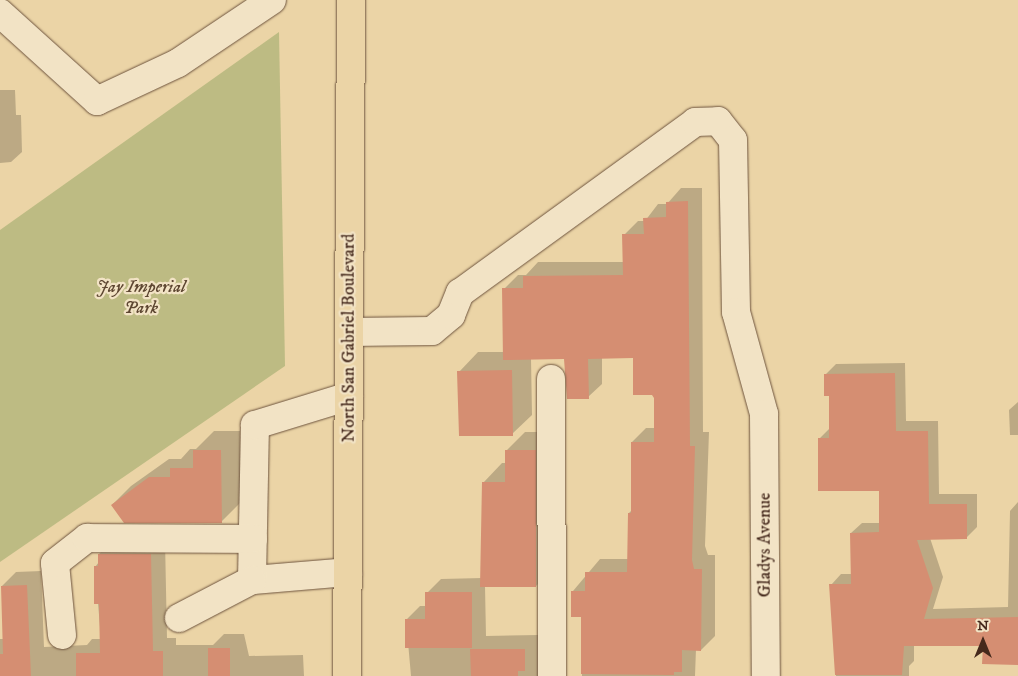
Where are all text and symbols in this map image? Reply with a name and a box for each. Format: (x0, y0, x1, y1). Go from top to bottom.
street label: North San Gabriel Boulevard (338, 234, 360, 442)
park label: Jay Imperial Park (96, 277, 186, 320)
street label: Gladys Avenue (754, 493, 776, 597)
north arrow (958, 616, 1008, 666)
text: N (977, 617, 989, 635)

